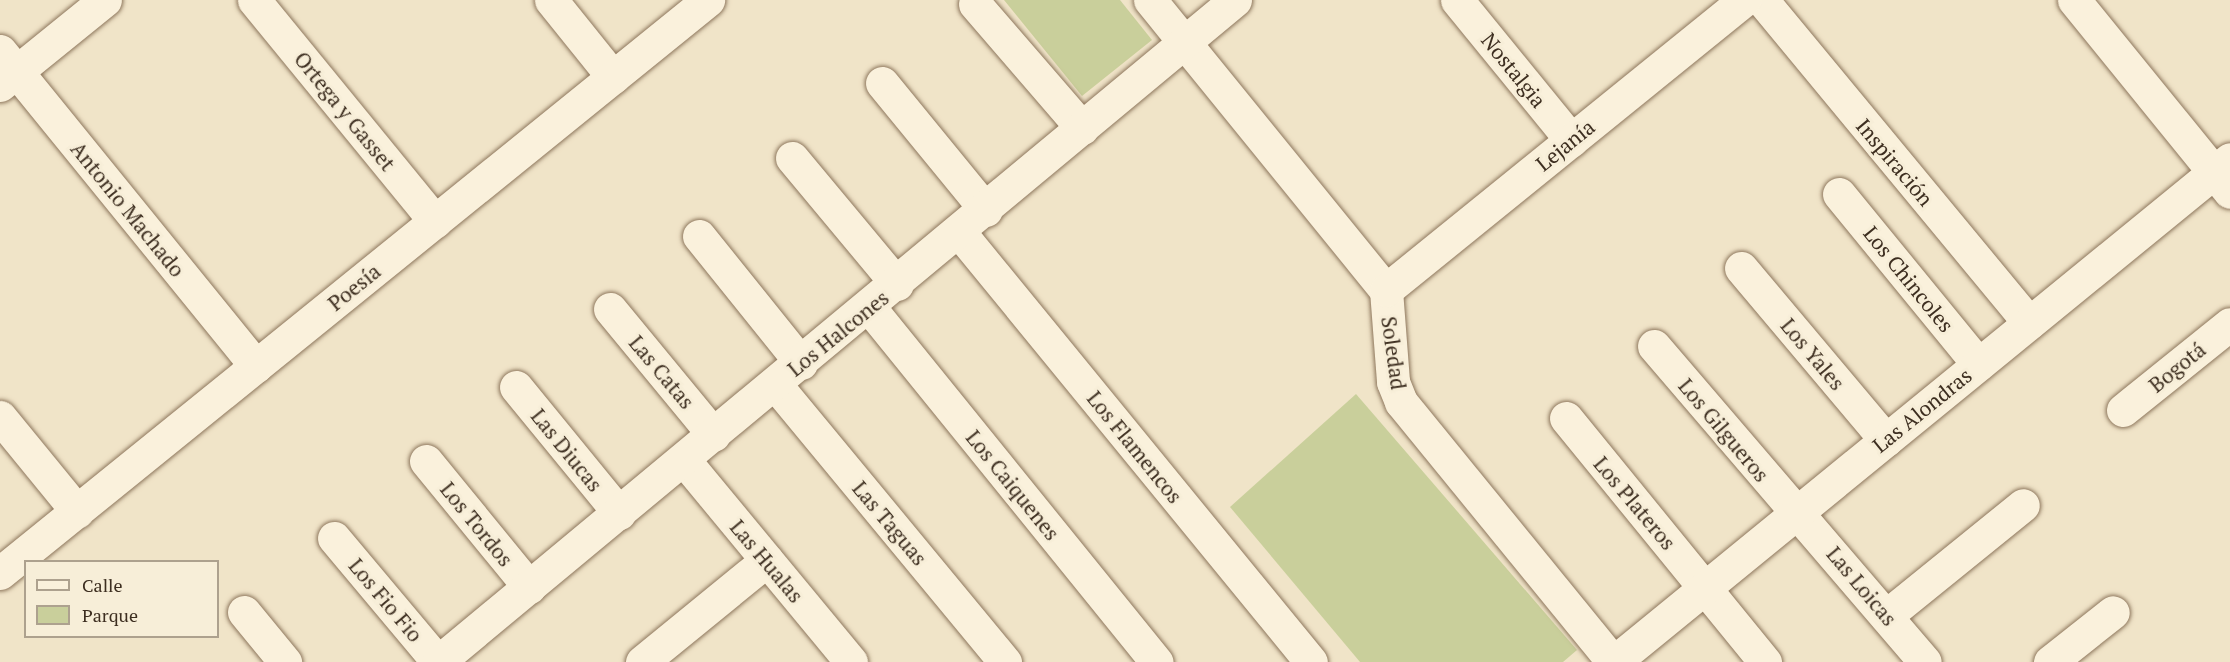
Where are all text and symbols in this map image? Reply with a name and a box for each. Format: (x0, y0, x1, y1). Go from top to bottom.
street label: Nostalgia (1476, 28, 1552, 112)
street label: Ortega y Gasset (289, 46, 401, 176)
street label: Inspiración (1851, 113, 1939, 211)
street label: Lejanía (1531, 114, 1599, 176)
street label: Antonio Machado (66, 136, 190, 282)
street label: Los Chincoles (1859, 221, 1959, 337)
street label: Poesía (323, 258, 385, 316)
street label: Los Halcones (782, 285, 894, 381)
street label: Los Yales (1776, 313, 1850, 395)
street label: Soledad (1376, 315, 1412, 391)
street label: Las Catas (624, 330, 700, 414)
street label: Bogotá (2144, 337, 2210, 397)
street label: Las Alondras (1867, 362, 1977, 458)
street label: Los Gilgueros (1674, 373, 1774, 487)
street label: Los Flamencos (1082, 386, 1188, 508)
street label: Las Diucas (526, 404, 608, 496)
street label: Los Caiquenes (961, 425, 1065, 545)
street label: Los Plateros (1589, 451, 1681, 555)
street label: Las Taguas (848, 476, 932, 570)
street label: Los Tordos (435, 477, 519, 571)
street label: Las Hualas (725, 514, 809, 608)
street label: Las Loicas (1822, 541, 1902, 631)
street label: Los Fio Fio (344, 553, 428, 647)
legend (24, 560, 219, 638)
text: Calle (82, 573, 123, 597)
text: Parque (82, 603, 138, 627)

